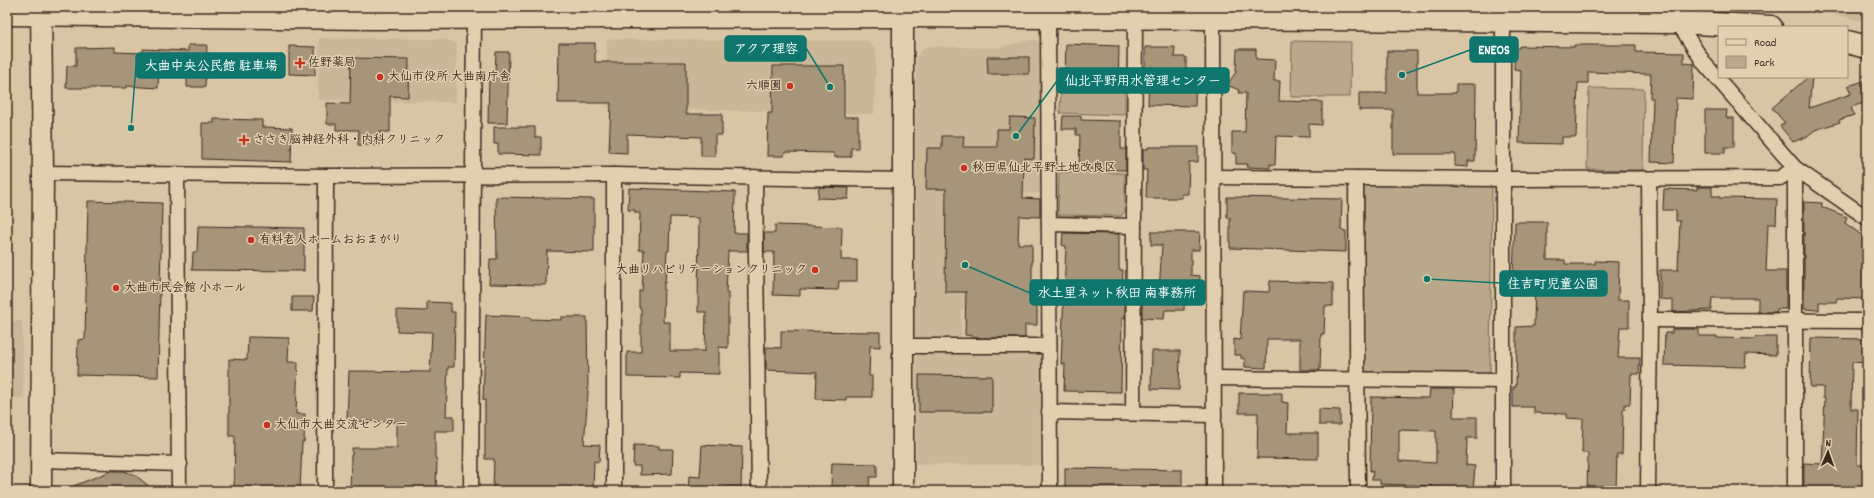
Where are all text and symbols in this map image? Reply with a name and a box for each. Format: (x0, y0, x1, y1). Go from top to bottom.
legend (1718, 26, 1848, 78)
text: Road (1754, 35, 1776, 52)
callout: アクア理容 (725, 36, 806, 61)
callout: ENEOS (1470, 37, 1518, 62)
text: アクア理容 (734, 41, 798, 60)
text: ENEOS (1478, 42, 1510, 61)
callout: 大曲中央公民館 駐車場 (136, 53, 285, 78)
place label: 佐野薬局 (308, 55, 356, 72)
text: Park (1754, 55, 1775, 72)
text: 大曲中央公民館 駐車場 (145, 58, 277, 77)
marker: 佐野薬局 (295, 58, 305, 68)
callout: 仙北平野用水管理センター (1057, 68, 1229, 93)
place label: 大仙市役所 大曲南庁舎 (388, 69, 511, 86)
marker: 大仙市役所 大曲南庁舎 (375, 72, 385, 82)
text: 仙北平野用水管理センター (1065, 73, 1221, 92)
place label: 六順園 (746, 78, 782, 95)
marker: 六順園 (785, 81, 795, 91)
place label: ささき脳神経外科・内科クリニック (253, 132, 445, 149)
marker: ささき脳神経外科・内科クリニック (238, 134, 250, 146)
place label: 秋田県仙北平野土地改良区 (972, 160, 1116, 177)
marker: 秋田県仙北平野土地改良区 (959, 163, 969, 173)
place label: 有料老人ホームおおまがり (259, 232, 403, 249)
marker: 有料老人ホームおおまがり (246, 235, 256, 245)
place label: 大曲リハビリテーションクリニック (616, 262, 807, 279)
marker: 大曲リハビリテーションクリニック (810, 265, 820, 275)
callout: 住吉町児童公園 (1500, 271, 1607, 296)
text: 住吉町児童公園 (1507, 276, 1599, 295)
place label: 大曲市民会館 小ホール (124, 280, 246, 297)
callout: 水土里ネット秋田 南事務所 (1030, 280, 1205, 305)
marker: 大曲市民会館 小ホール (111, 283, 121, 293)
text: 水土里ネット秋田 南事務所 (1038, 285, 1196, 304)
place label: 大仙市大曲交流センター (275, 417, 407, 434)
marker: 大仙市大曲交流センター (262, 420, 272, 430)
north arrow (1808, 432, 1848, 472)
text: N (1825, 436, 1832, 452)

